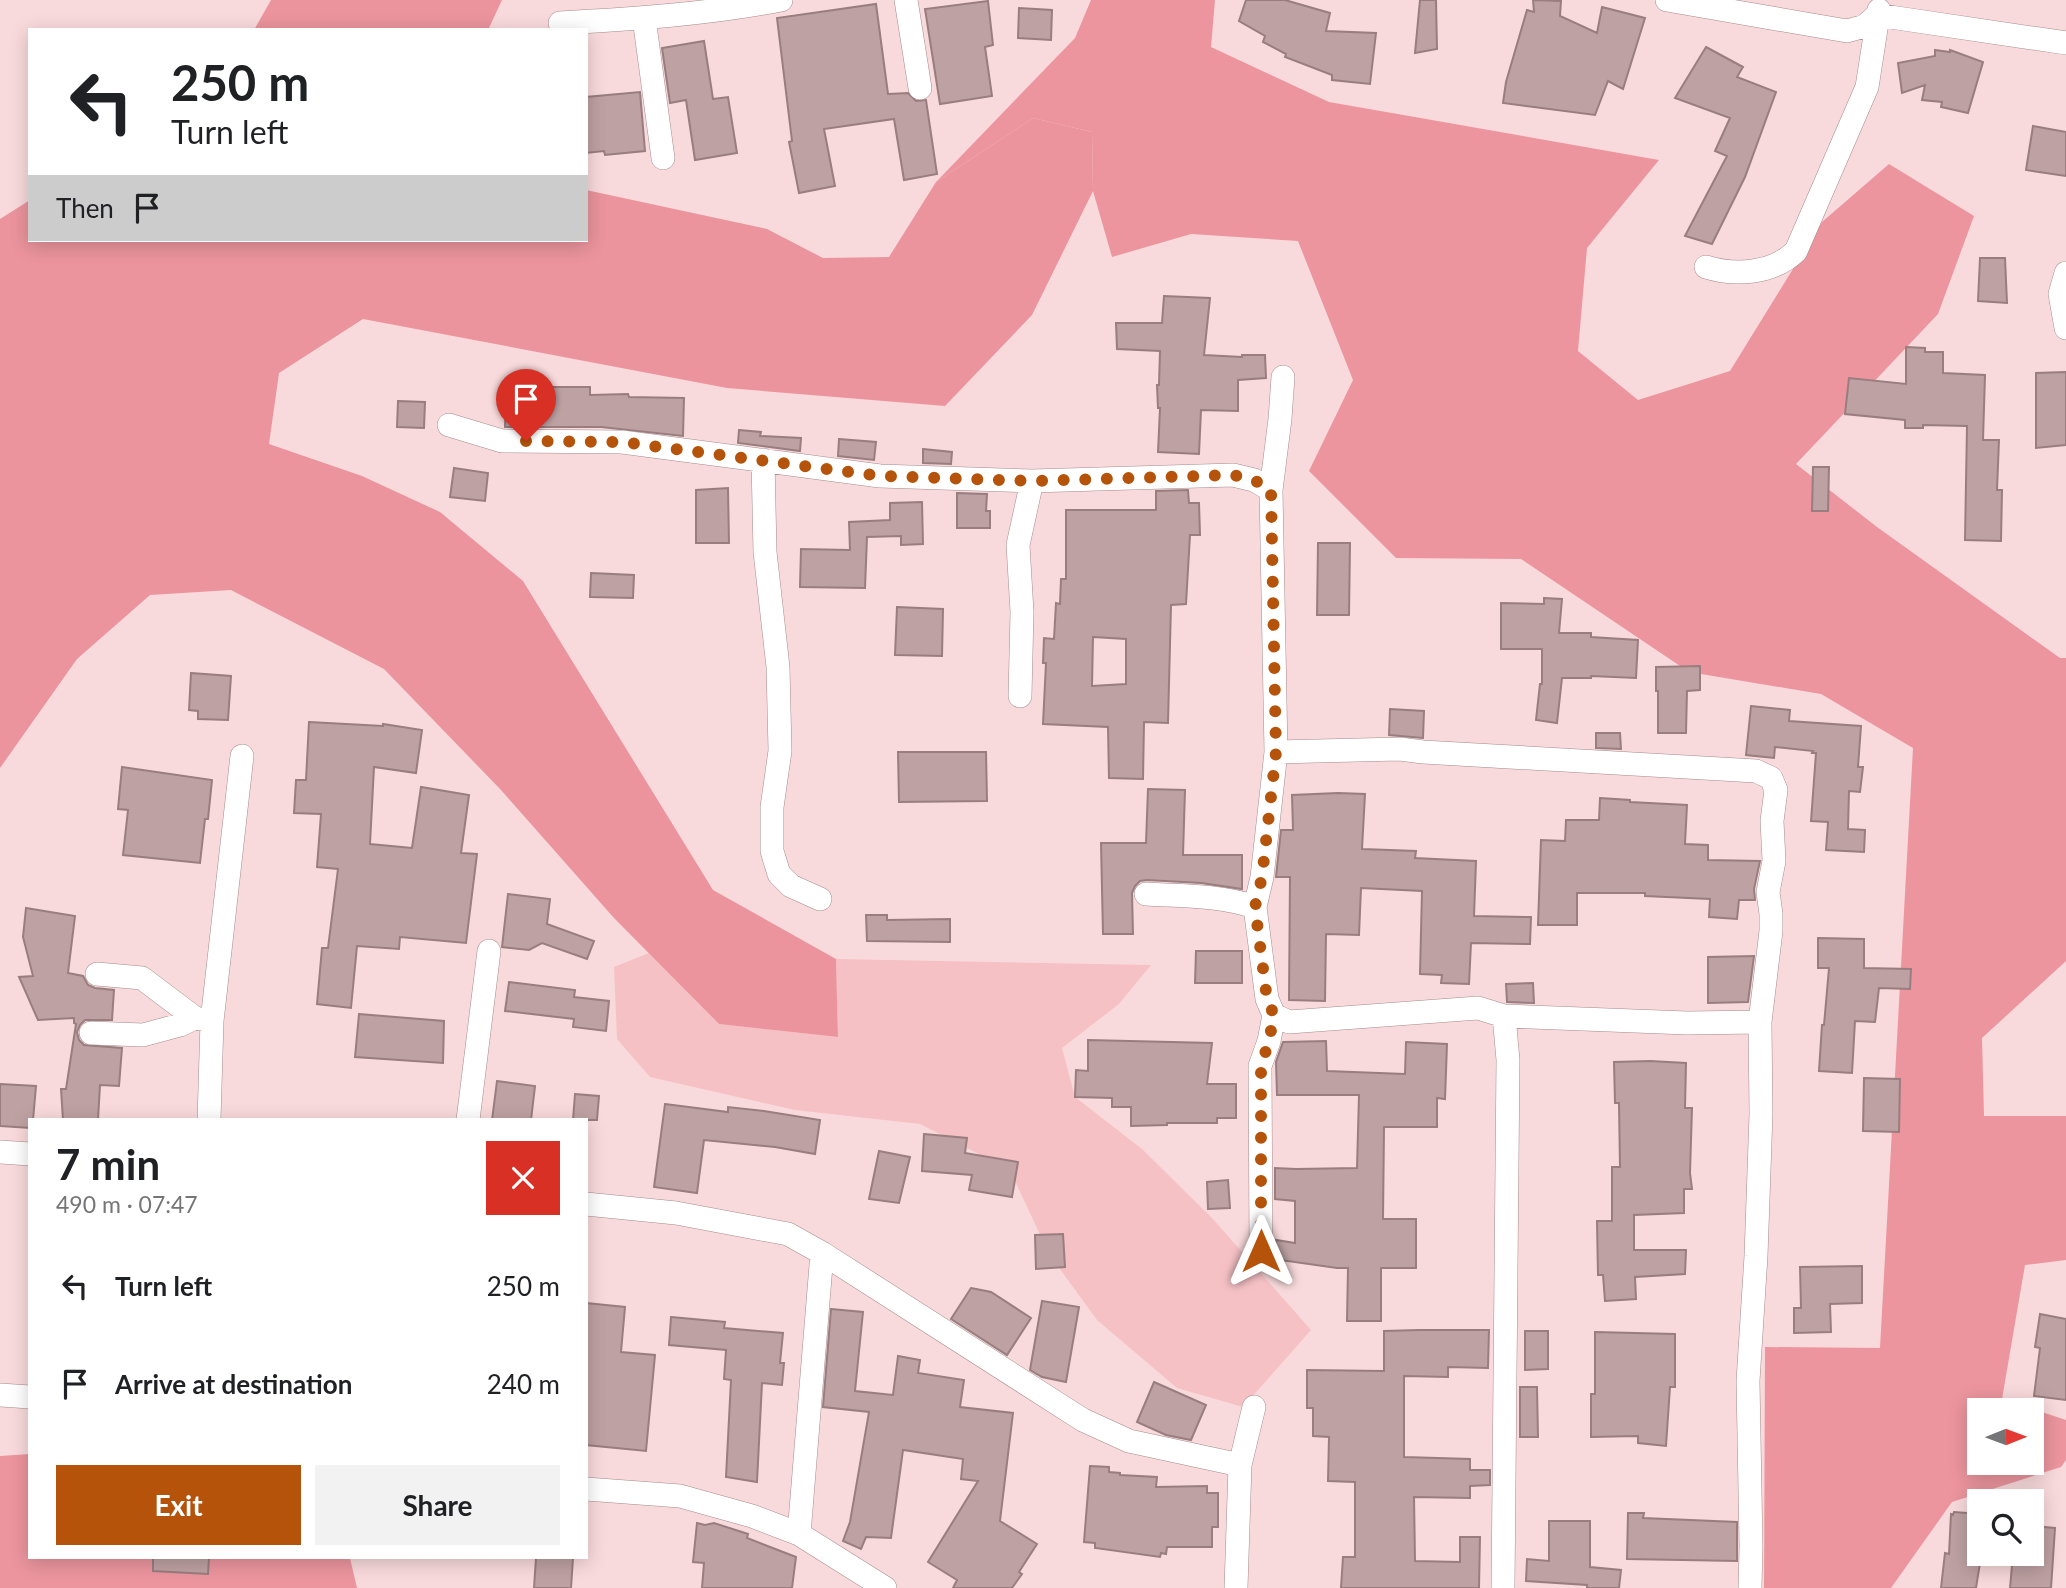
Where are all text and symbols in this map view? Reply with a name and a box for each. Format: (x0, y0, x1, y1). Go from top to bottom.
text: 250 m (171, 53, 309, 111)
icon: left (56, 56, 147, 147)
text: Turn left (171, 112, 288, 151)
icon: arrive (128, 189, 166, 227)
text: Then (56, 192, 114, 224)
pin (496, 369, 556, 441)
icon: arrive (507, 380, 545, 418)
text: 7 min (56, 1139, 160, 1189)
button: close (486, 1141, 560, 1215)
text: 490 m · 07:47 (56, 1190, 198, 1218)
position arrow (1224, 1214, 1298, 1288)
icon: left (56, 1267, 94, 1305)
text: Turn left (115, 1270, 212, 1302)
text: 250 m (487, 1270, 560, 1302)
icon: arrive (56, 1365, 94, 1403)
text: Arrive at destination (115, 1368, 352, 1400)
text: 240 m (487, 1368, 560, 1400)
north arrow (1967, 1398, 2044, 1475)
map controls (1967, 1398, 2044, 1566)
button: Exit (56, 1465, 301, 1545)
button: Share (315, 1465, 560, 1545)
button: search (1967, 1489, 2044, 1566)

